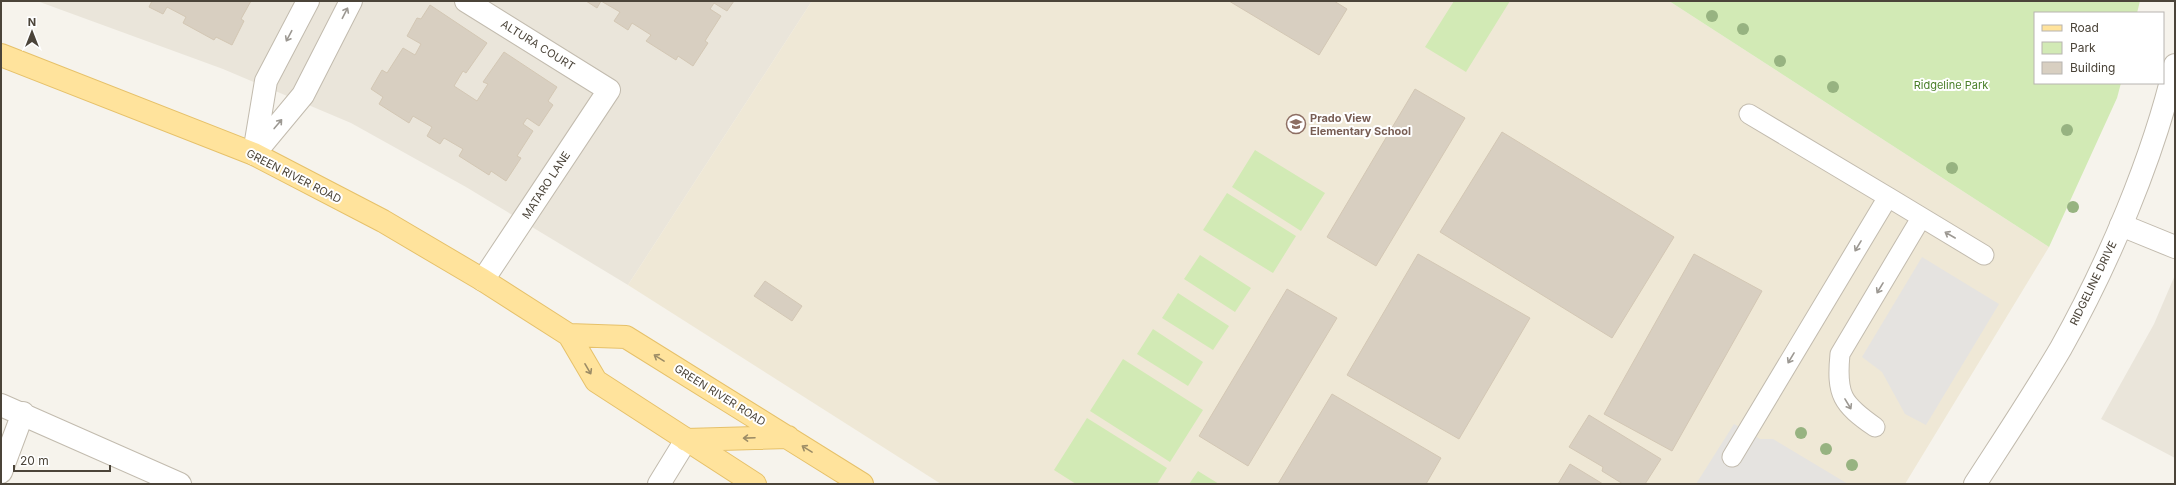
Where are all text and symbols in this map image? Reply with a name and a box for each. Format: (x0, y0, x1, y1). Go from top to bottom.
one-way arrow (342, 8, 349, 20)
north arrow (12, 12, 52, 52)
legend (2034, 12, 2164, 84)
text: N (28, 15, 36, 29)
street label: ALTURA COURT (498, 17, 578, 73)
text: Road (2070, 20, 2099, 35)
one-way arrow (285, 29, 293, 41)
text: Park (2070, 40, 2096, 55)
text: Building (2070, 60, 2115, 75)
park label: Ridgeline Park (1914, 78, 1988, 92)
place label: Prado View Elementary School (1310, 111, 1411, 138)
school or university icon: Prado View Elementary School (1285, 113, 1307, 135)
one-way arrow (274, 119, 283, 130)
street label: GREEN RIVER ROAD (244, 146, 344, 206)
street label: MATARO LANE (519, 149, 573, 221)
one-way arrow (1945, 231, 1956, 239)
street label: RIDGELINE DRIVE (2067, 239, 2119, 327)
one-way arrow (1854, 240, 1862, 252)
one-way arrow (1876, 282, 1884, 293)
one-way arrow (1787, 352, 1795, 364)
one-way arrow (653, 353, 665, 361)
street label: GREEN RIVER ROAD (672, 361, 768, 429)
one-way arrow (585, 362, 593, 374)
one-way arrow (1844, 398, 1852, 409)
one-way arrow (743, 435, 756, 442)
one-way arrow (802, 445, 813, 453)
scale bar (14, 447, 110, 473)
text: 20 m (20, 453, 49, 468)

